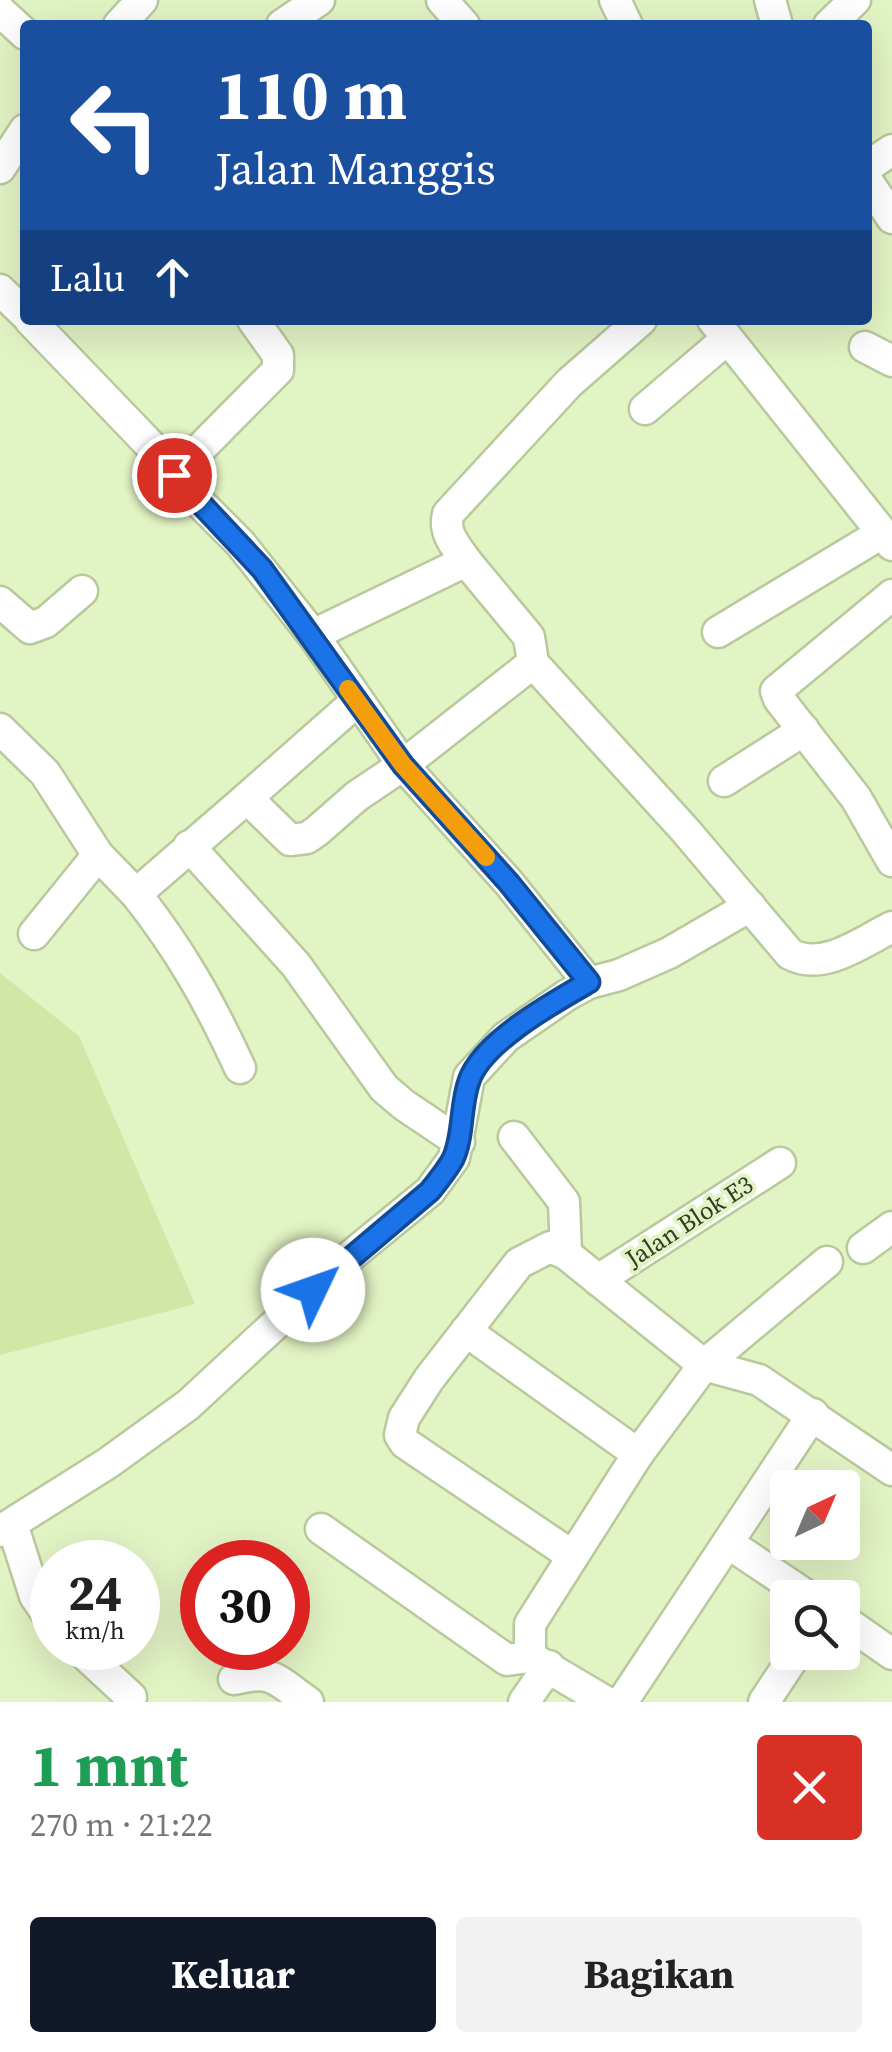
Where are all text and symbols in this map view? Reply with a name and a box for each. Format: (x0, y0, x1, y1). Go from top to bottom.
text: 110 m (215, 46, 407, 142)
icon: left (50, 60, 180, 190)
text: Jalan Manggis (215, 137, 496, 199)
icon: ahead (145, 250, 200, 305)
text: Lalu (50, 252, 125, 304)
pin (132, 433, 217, 518)
icon: arrive (147, 448, 202, 503)
street label: Jalan Blok E3 (618, 1167, 759, 1275)
position arrow (261, 1238, 365, 1342)
north arrow (770, 1470, 860, 1560)
map controls (770, 1470, 860, 1670)
speed limit sign: 30 (180, 1540, 310, 1670)
text: 24 (68, 1558, 122, 1627)
button: search (770, 1580, 860, 1670)
text: km/h (65, 1613, 125, 1647)
text: 1 mnt (30, 1724, 188, 1806)
button: close (757, 1735, 862, 1840)
text: 270 m · 21:22 (30, 1803, 212, 1847)
button: Keluar (30, 1917, 436, 2032)
button: Bagikan (456, 1917, 862, 2032)

